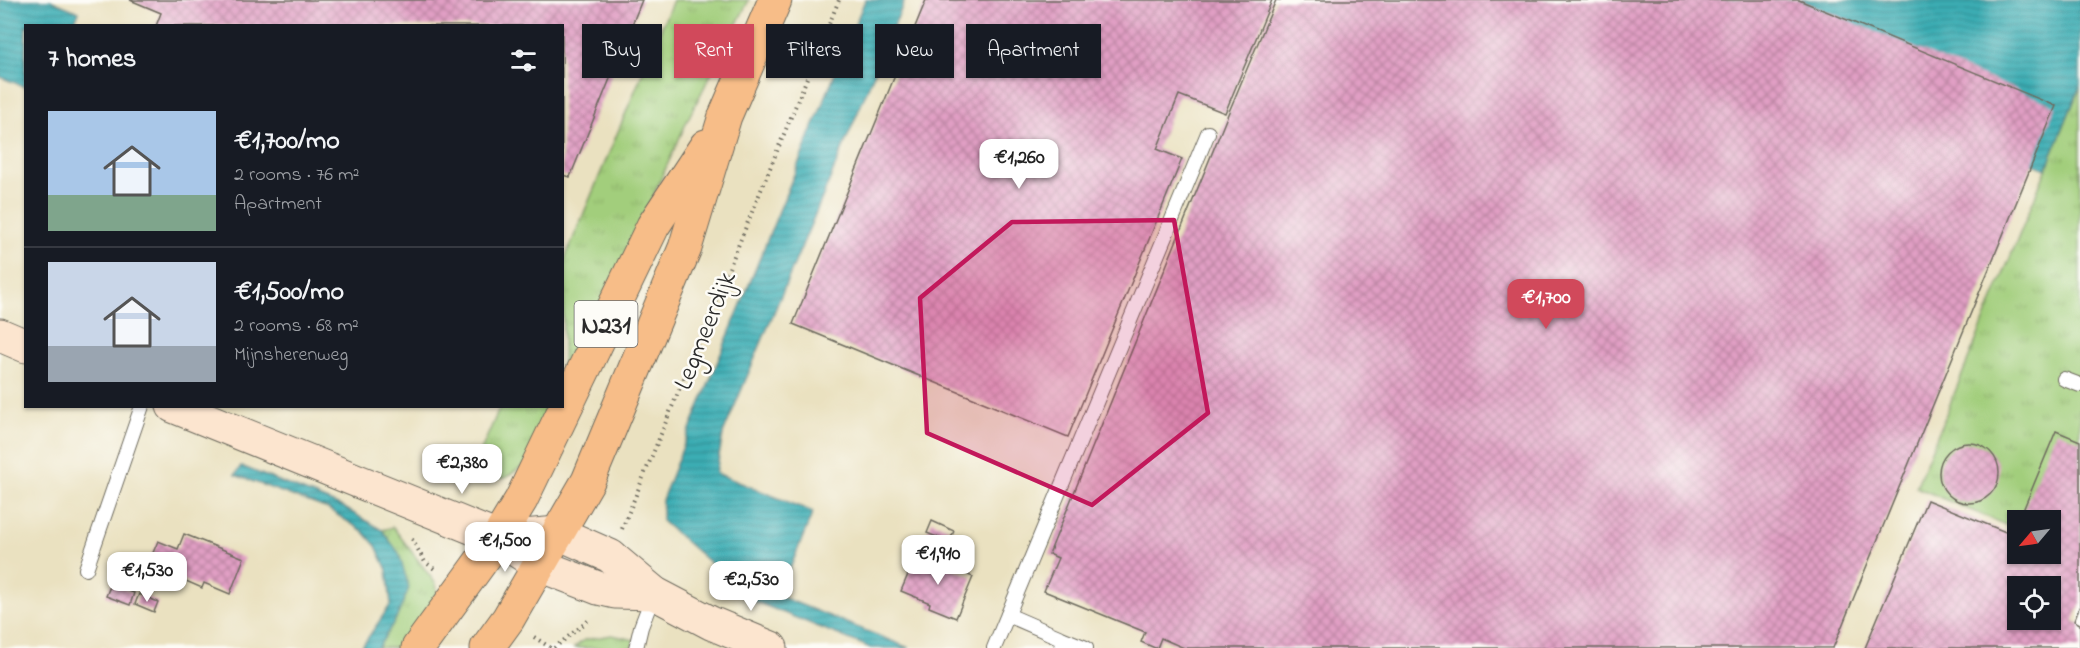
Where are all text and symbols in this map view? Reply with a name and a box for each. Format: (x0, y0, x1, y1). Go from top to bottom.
chip: Buy (582, 24, 662, 78)
chip: Rent (674, 24, 754, 78)
chip: Filters (766, 24, 863, 78)
chip: New (875, 24, 954, 78)
chip: Apartment (966, 24, 1101, 78)
text: 7 homes (48, 41, 136, 79)
icon: filters (507, 44, 540, 77)
text: €1,700/mo (234, 123, 340, 161)
icon: home (96, 135, 168, 207)
pin: €1,260 (970, 139, 1068, 190)
text: €1,260 (993, 144, 1045, 173)
text: 2 rooms · 76 m² (234, 161, 359, 190)
text: Apartment (234, 190, 322, 219)
street label: Legmeerdijk (665, 266, 748, 396)
text: €1,500/mo (234, 274, 344, 312)
pin: €1,700 (1497, 279, 1595, 330)
text: €1,700 (1521, 284, 1571, 313)
icon: home (96, 286, 168, 358)
road number: N231 (574, 301, 638, 347)
text: 2 rooms · 68 m² (234, 312, 359, 341)
text: Mijnsherenweg (234, 341, 348, 370)
pin: €2,380 (413, 444, 511, 495)
text: €2,380 (436, 449, 488, 478)
north arrow (2007, 510, 2061, 564)
map controls (2007, 510, 2061, 630)
pin: €1,500 (456, 522, 554, 573)
text: €1,500 (479, 527, 531, 556)
pin: €1,910 (889, 535, 987, 586)
text: €1,910 (916, 540, 960, 569)
pin: €1,530 (98, 552, 196, 603)
text: €1,530 (121, 557, 173, 586)
pin: €2,530 (702, 561, 800, 612)
text: €2,530 (723, 566, 779, 595)
button: locate (2007, 576, 2061, 630)

